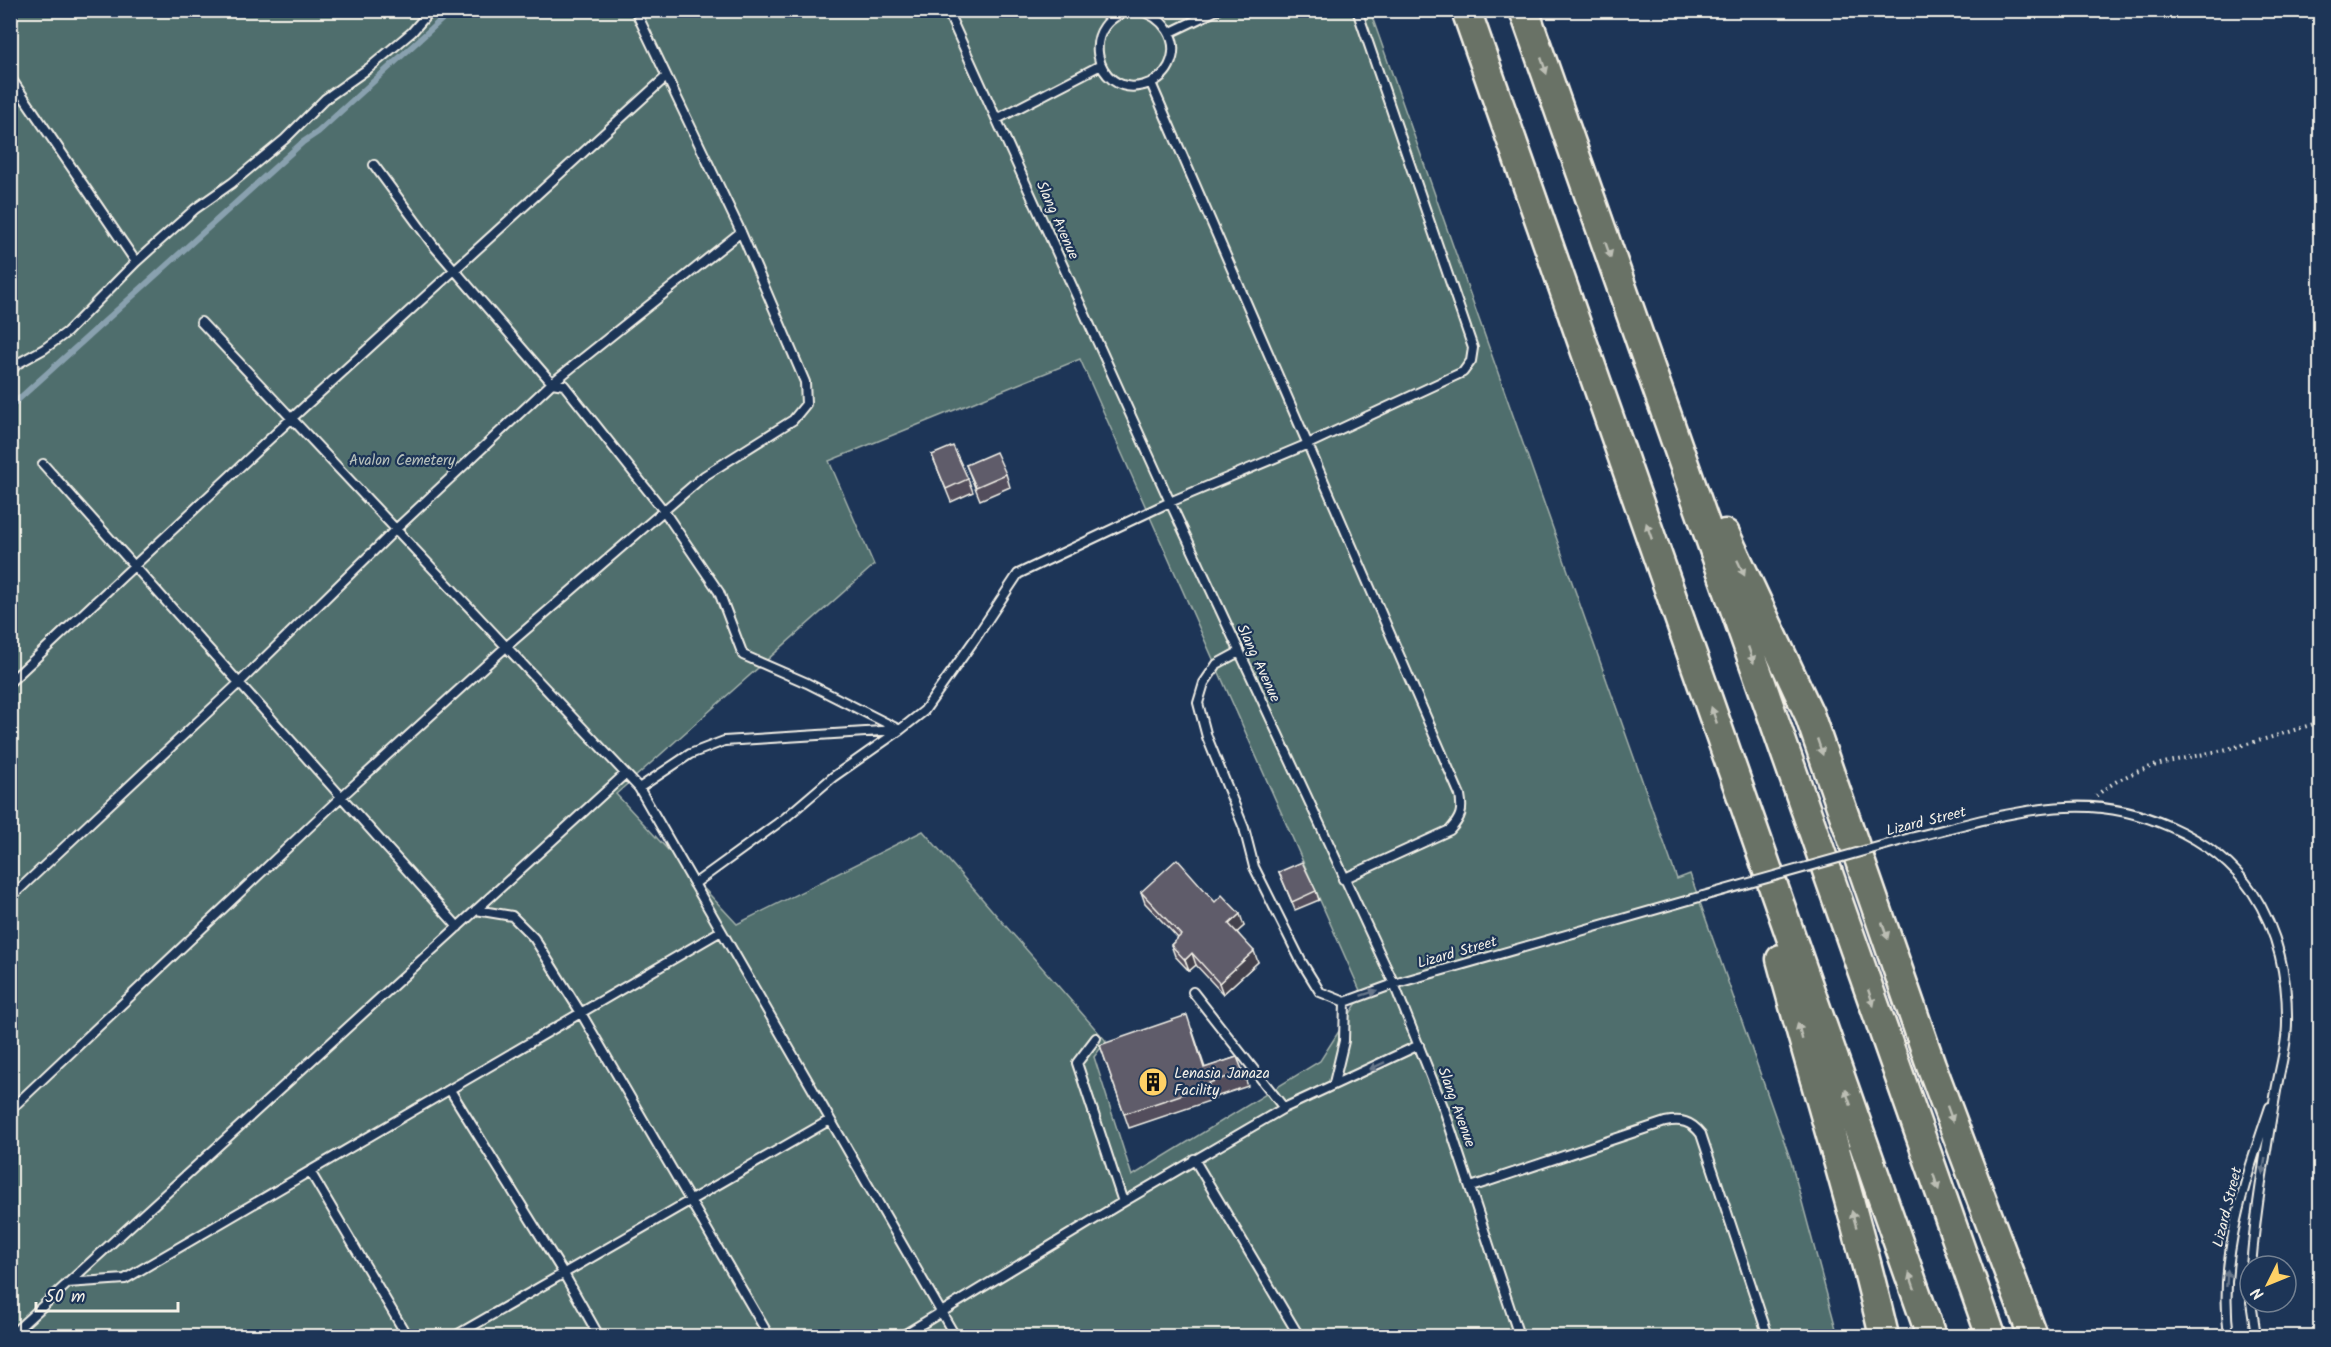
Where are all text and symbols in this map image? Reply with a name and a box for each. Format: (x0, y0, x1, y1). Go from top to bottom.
one-way arrow (1539, 57, 1549, 75)
street label: Slang Avenue (1029, 177, 1085, 264)
one-way arrow (1604, 241, 1614, 259)
park label: Avalon Cemetery (349, 449, 456, 473)
one-way arrow (1643, 522, 1653, 540)
one-way arrow (1737, 560, 1746, 577)
street label: Slang Avenue (1229, 620, 1287, 707)
one-way arrow (1746, 646, 1756, 664)
one-way arrow (1708, 706, 1718, 724)
one-way arrow (1816, 738, 1826, 756)
street label: Lizard Street (1884, 800, 1969, 844)
one-way arrow (1880, 922, 1890, 940)
street label: Lizard Street (1415, 930, 1500, 976)
one-way arrow (1360, 987, 1378, 997)
one-way arrow (1867, 989, 1877, 1007)
one-way arrow (1795, 1022, 1805, 1041)
one-way arrow (1368, 1061, 1385, 1070)
place label: Lenasia Janaza Facility (1174, 1062, 1270, 1103)
street label: Slang Avenue (1430, 1064, 1482, 1151)
building icon: Lenasia Janaza Facility (1137, 1066, 1169, 1098)
one-way arrow (1842, 1088, 1852, 1106)
one-way arrow (1945, 1106, 1955, 1124)
one-way arrow (2260, 1157, 2269, 1176)
street label: Lizard Street (2206, 1164, 2250, 1250)
one-way arrow (1932, 1173, 1942, 1191)
one-way arrow (1849, 1210, 1858, 1228)
north arrow (2238, 1254, 2298, 1314)
one-way arrow (2222, 1269, 2231, 1288)
one-way arrow (1907, 1272, 1917, 1290)
scale bar (36, 1275, 178, 1313)
text: N (2246, 1281, 2271, 1305)
text: 50 m (45, 1283, 85, 1312)

